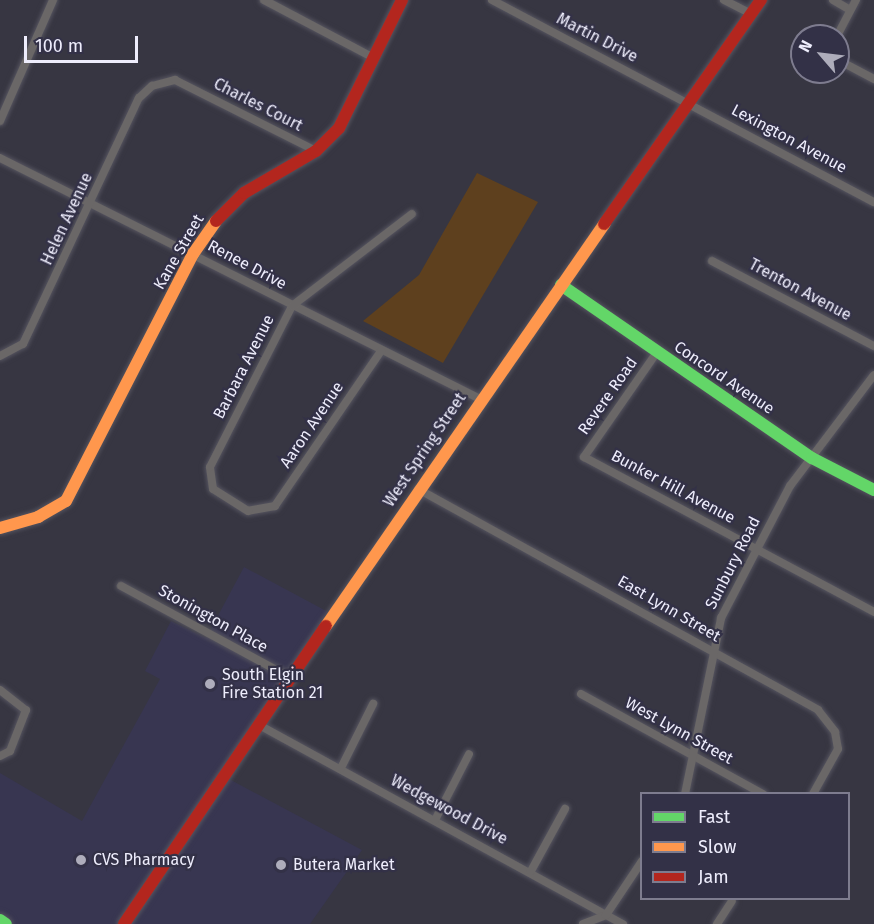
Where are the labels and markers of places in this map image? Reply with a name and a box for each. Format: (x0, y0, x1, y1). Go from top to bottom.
place label: South Elgin Fire Station 21 (222, 665, 323, 703)
marker: South Elgin Fire Station 21 (203, 677, 217, 691)
place label: CVS Pharmacy (93, 850, 195, 870)
marker: CVS Pharmacy (74, 853, 88, 867)
place label: Butera Market (293, 855, 395, 875)
marker: Butera Market (274, 858, 288, 872)

